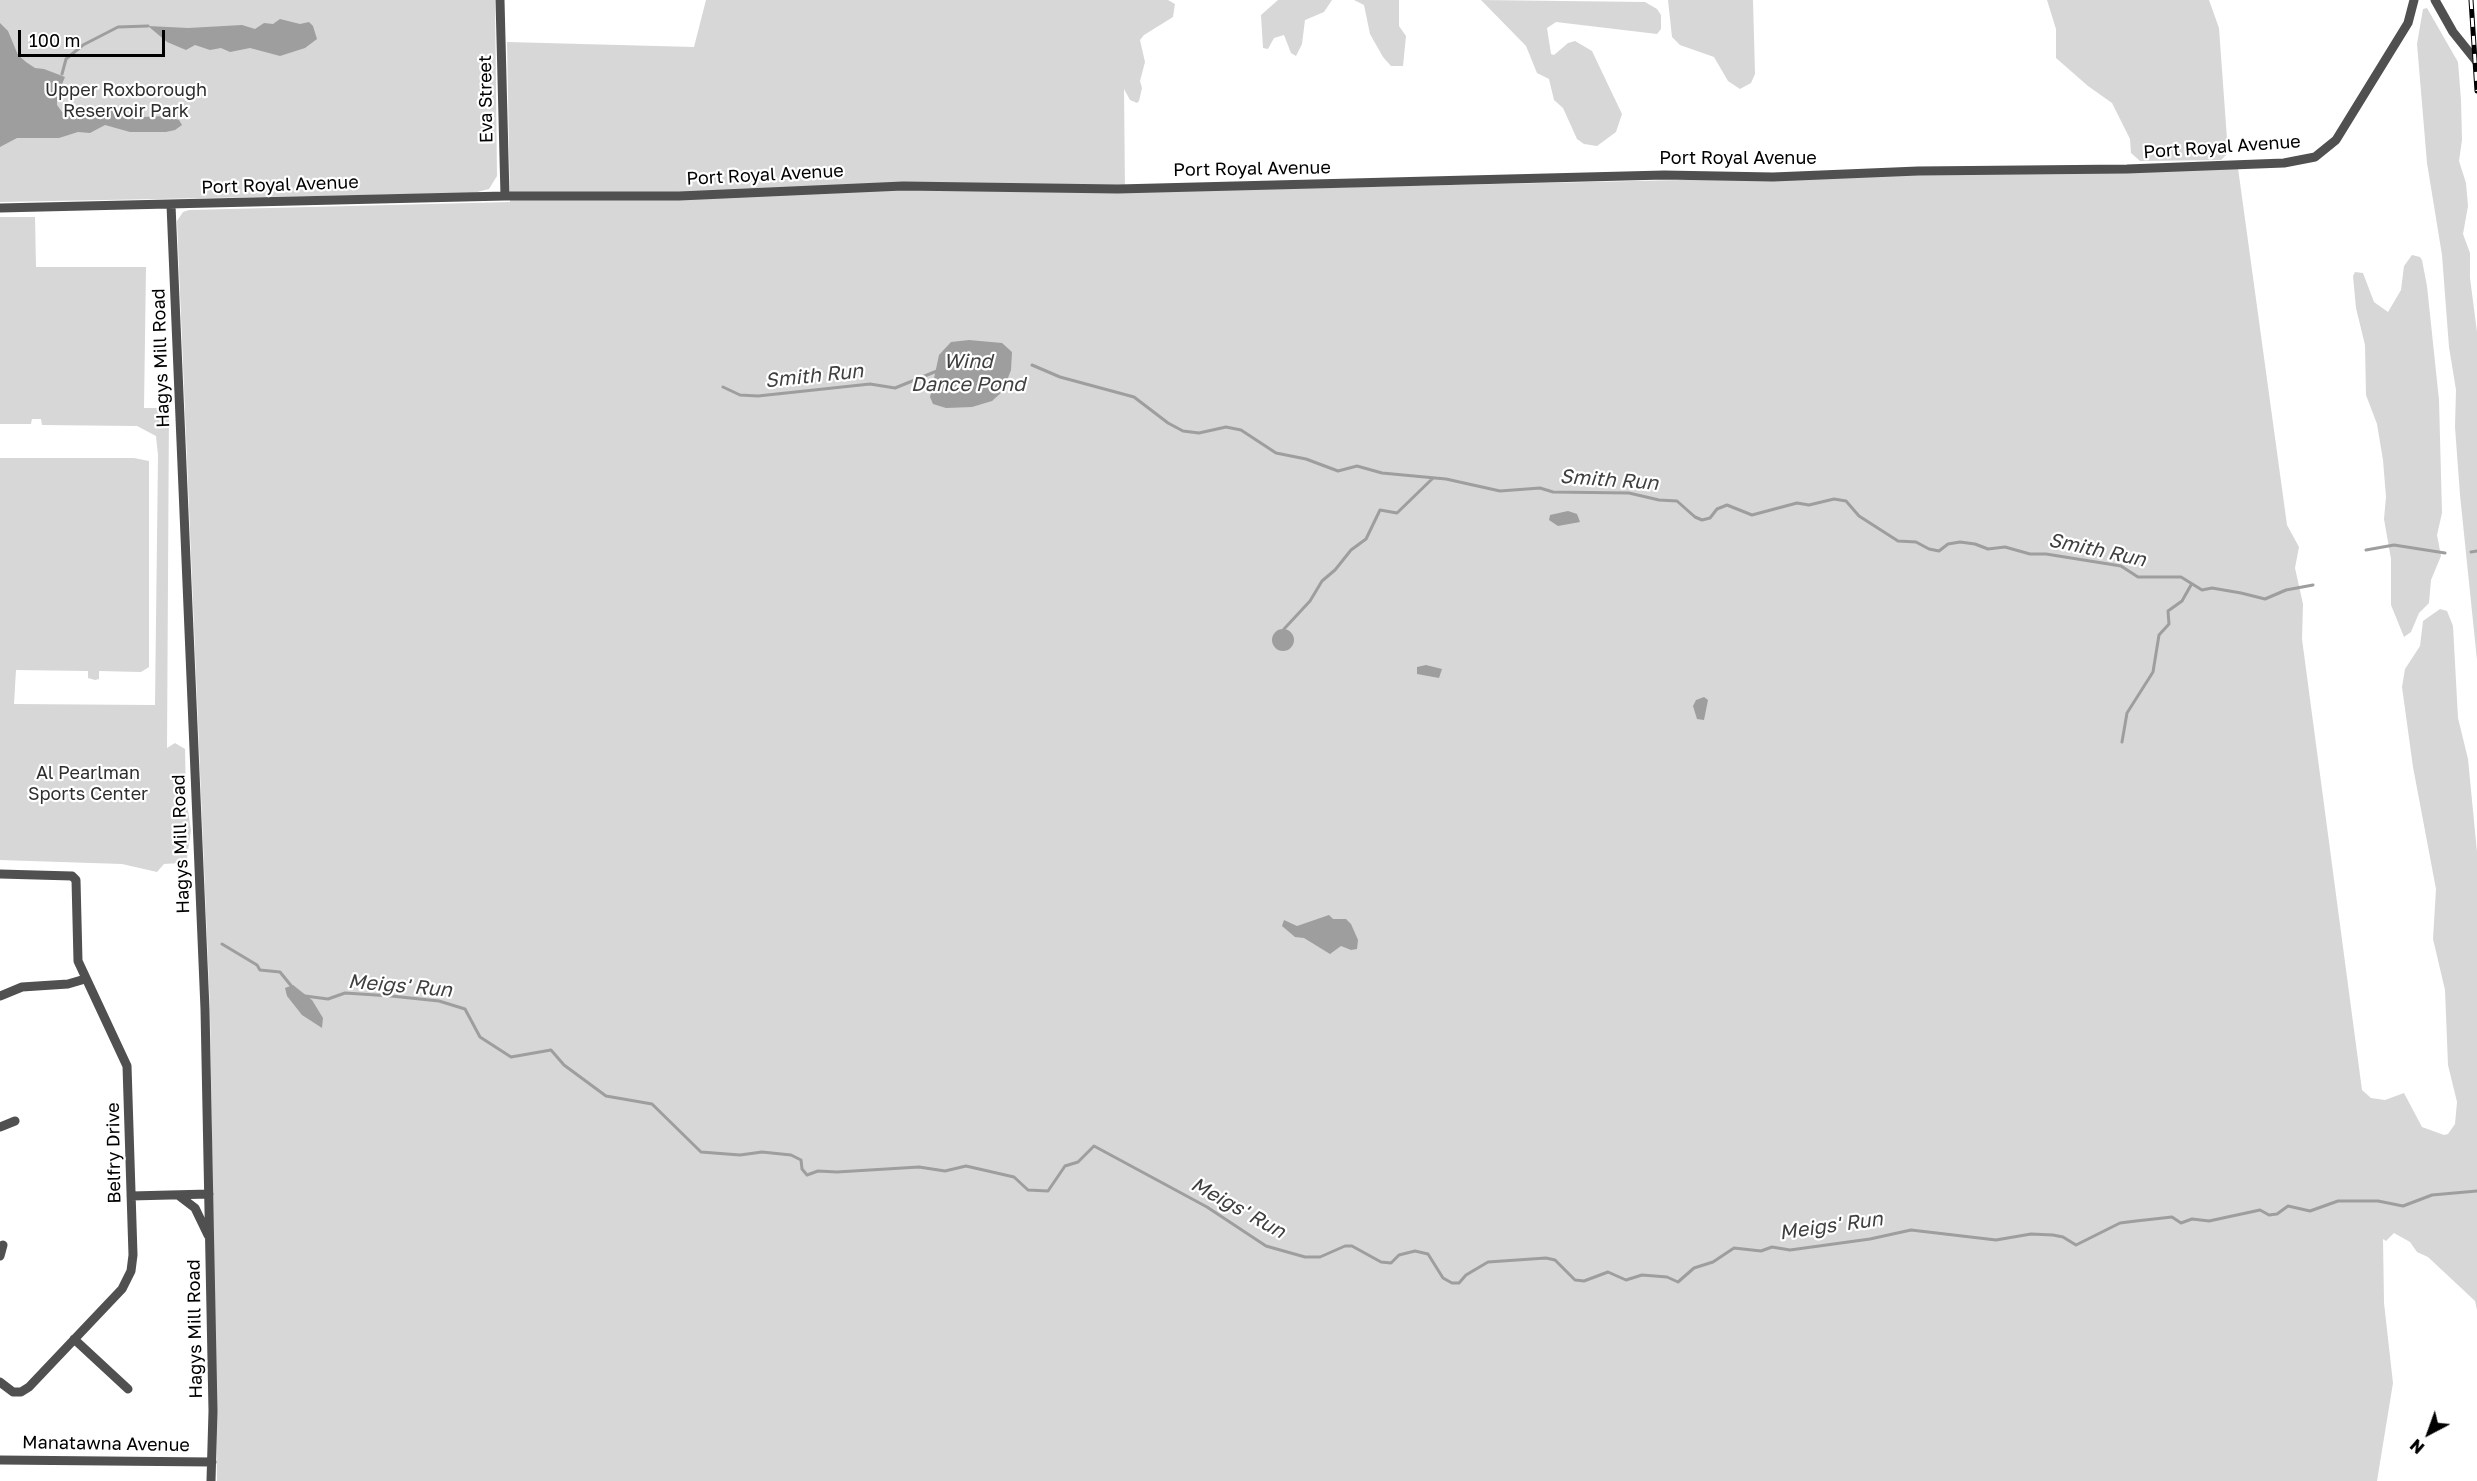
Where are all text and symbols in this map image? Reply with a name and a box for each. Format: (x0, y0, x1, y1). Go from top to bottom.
scale bar (21, 18, 168, 56)
text: 100 m (29, 29, 80, 51)
street label: Eva Street (474, 55, 498, 143)
park label: Upper Roxborough Reservoir Park (45, 79, 207, 122)
street label: Port Royal Avenue (2143, 131, 2301, 163)
street label: Port Royal Avenue (1659, 147, 1817, 169)
street label: Port Royal Avenue (1173, 157, 1331, 181)
street label: Port Royal Avenue (686, 160, 844, 190)
street label: Port Royal Avenue (201, 171, 359, 199)
street label: Hagys Mill Road (148, 288, 174, 428)
water label: Wind Dance Pond (911, 350, 1025, 397)
water label: Smith Run (764, 359, 864, 393)
water label: Smith Run (1559, 465, 1659, 495)
water label: Smith Run (2046, 528, 2148, 572)
park label: Al Pearlman Sports Center (28, 762, 148, 804)
street label: Hagys Mill Road (168, 774, 194, 914)
water label: Meigs' Run (347, 970, 453, 1002)
street label: Belfry Drive (102, 1102, 126, 1204)
water label: Meigs' Run (1187, 1172, 1289, 1244)
water label: Meigs' Run (1778, 1207, 1884, 1245)
street label: Hagys Mill Road (183, 1259, 207, 1399)
north arrow (2399, 1403, 2459, 1463)
street label: Manatawna Avenue (22, 1432, 190, 1456)
text: N (2406, 1435, 2428, 1458)

